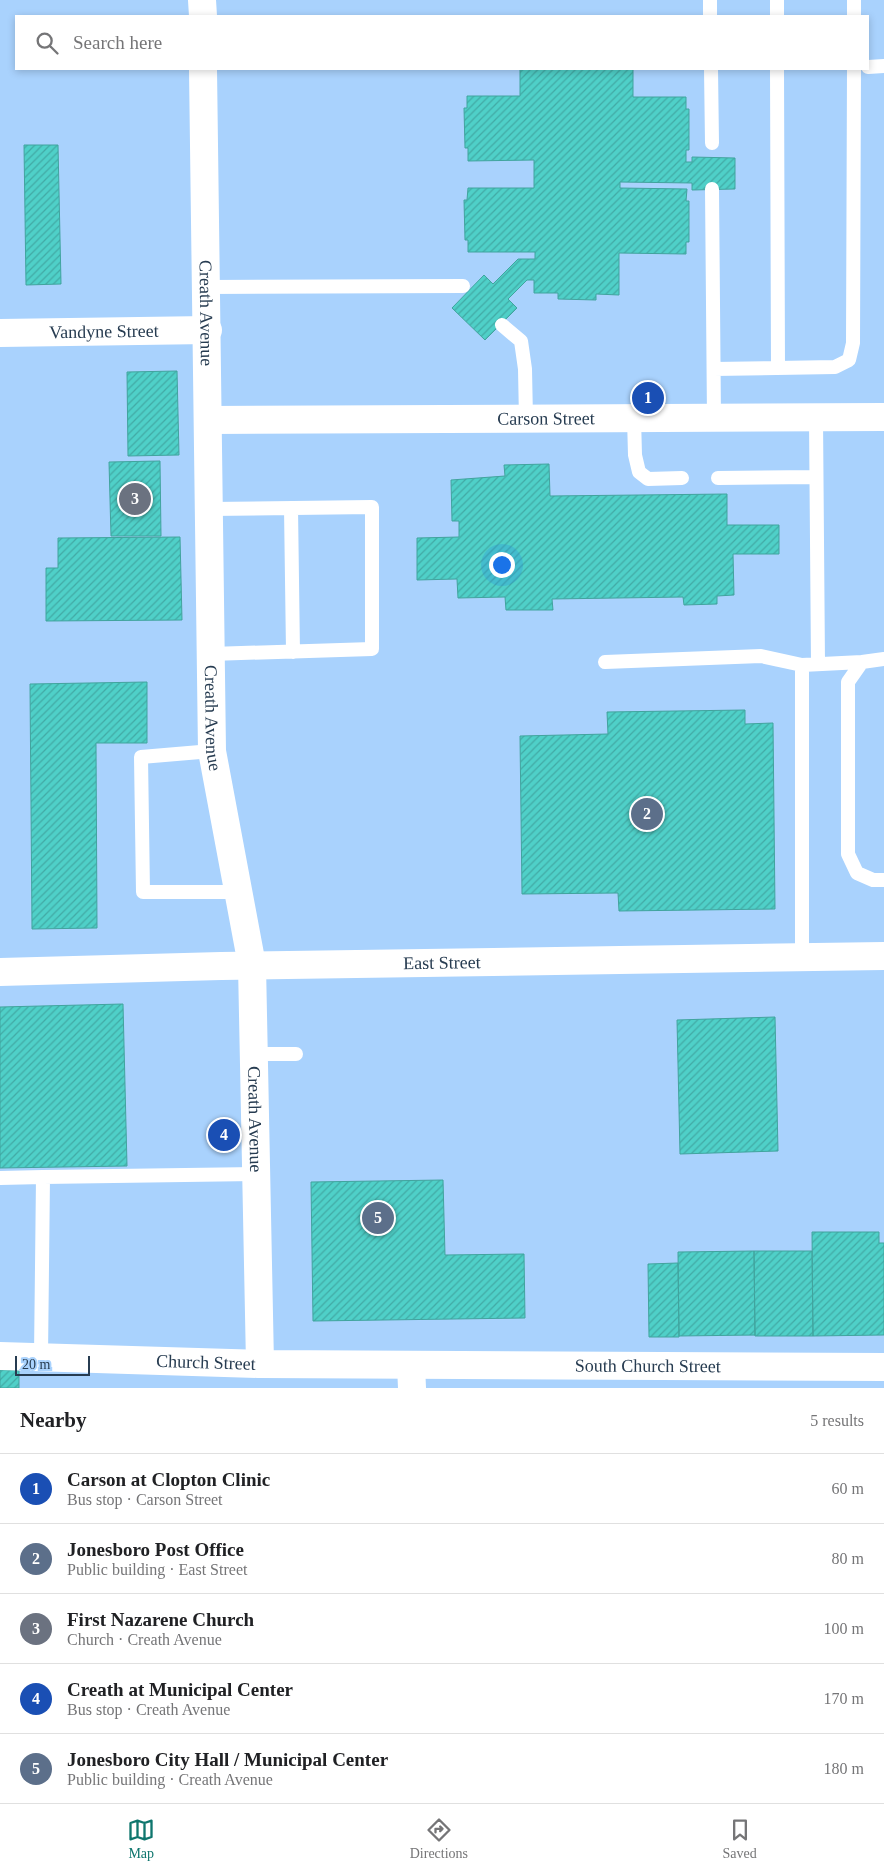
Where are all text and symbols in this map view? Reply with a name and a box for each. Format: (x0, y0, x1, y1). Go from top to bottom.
search box (15, 15, 869, 70)
icon: search (33, 29, 61, 57)
text: Search here (73, 32, 162, 53)
street label: Creath Avenue (196, 260, 217, 366)
street label: Vandyne Street (49, 321, 159, 342)
pin: 1 (632, 379, 664, 417)
street label: Carson Street (497, 408, 595, 429)
pin: 3 (119, 480, 151, 518)
your location (489, 552, 515, 578)
street label: Creath Avenue (201, 665, 226, 773)
pin: 2 (631, 795, 663, 833)
street label: East Street (403, 952, 481, 973)
street label: Creath Avenue (244, 1066, 266, 1173)
pin: 4 (208, 1116, 240, 1154)
pin: 5 (362, 1199, 394, 1237)
street label: Church Street (156, 1351, 256, 1374)
scale bar (15, 1353, 90, 1376)
street label: South Church Street (575, 1356, 721, 1376)
text: 20 m (22, 1357, 50, 1372)
text: Nearby (20, 1408, 87, 1432)
text: 5 results (810, 1412, 864, 1429)
text: Carson at Clopton Clinic (67, 1469, 270, 1490)
text: 1 (32, 1480, 40, 1497)
text: 60 m (832, 1480, 864, 1497)
text: Bus stop · Carson Street (67, 1491, 223, 1508)
text: Jonesboro Post Office (67, 1539, 244, 1560)
text: 2 (32, 1550, 40, 1567)
text: 80 m (832, 1550, 864, 1567)
text: Public building · East Street (67, 1561, 247, 1578)
text: First Nazarene Church (67, 1609, 254, 1630)
text: 3 (32, 1620, 40, 1637)
text: 100 m (824, 1620, 864, 1637)
text: Church · Creath Avenue (67, 1631, 222, 1648)
text: Creath at Municipal Center (67, 1679, 293, 1700)
text: 4 (32, 1690, 40, 1707)
text: 170 m (824, 1690, 864, 1707)
text: Bus stop · Creath Avenue (67, 1701, 230, 1718)
text: Jonesboro City Hall / Municipal Center (67, 1749, 388, 1770)
text: 5 (32, 1760, 40, 1777)
text: 180 m (824, 1760, 864, 1777)
text: Public building · Creath Avenue (67, 1771, 273, 1788)
tab: Map (127, 1816, 155, 1862)
tab: Directions (410, 1816, 468, 1862)
tab: Saved (723, 1816, 757, 1862)

